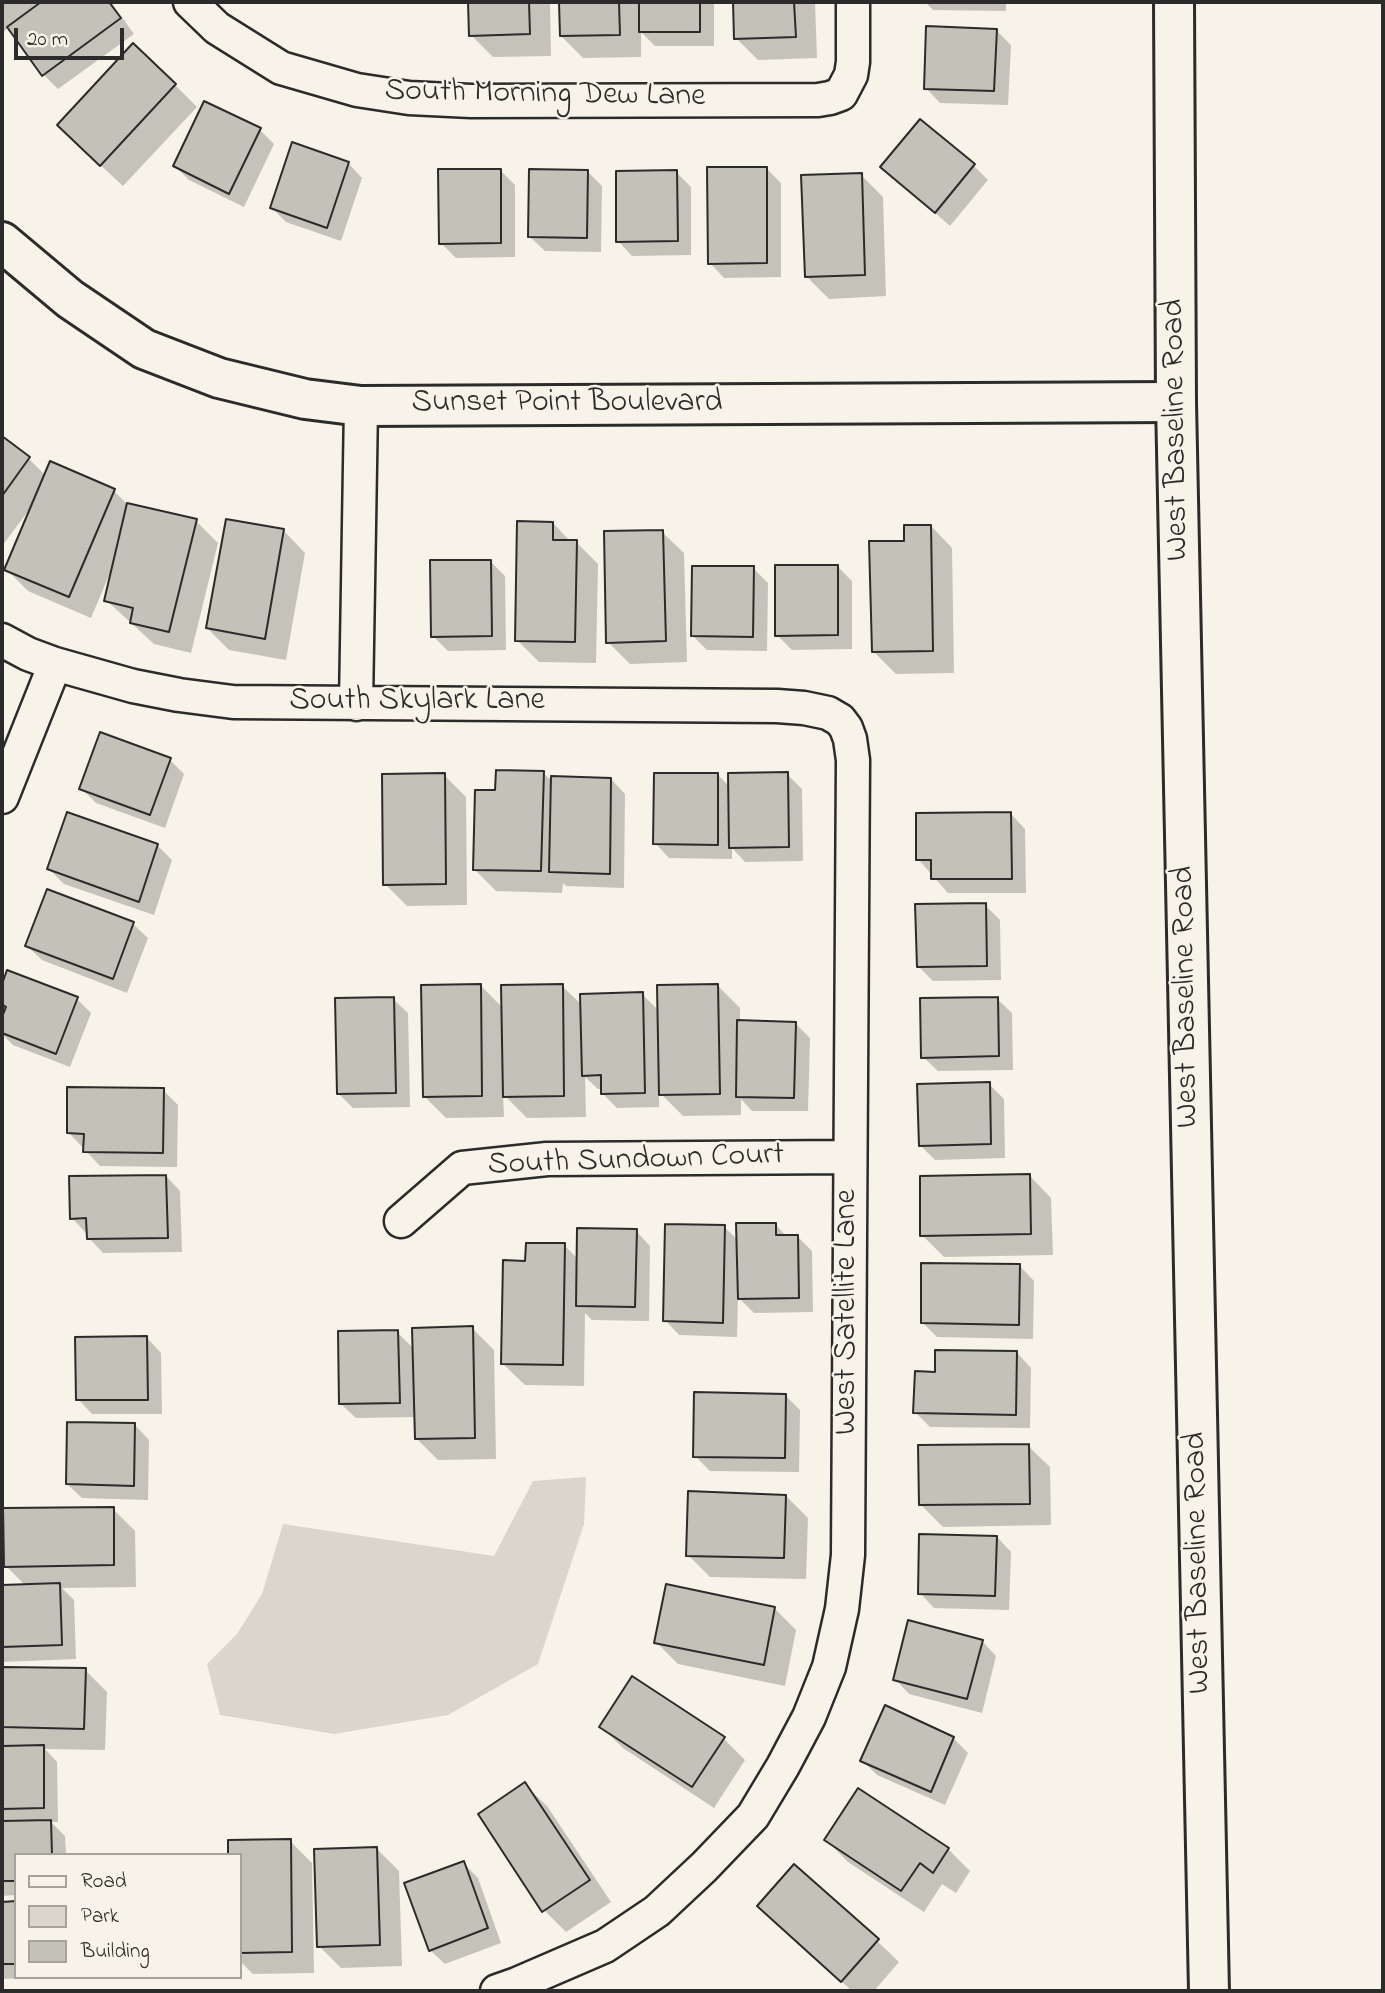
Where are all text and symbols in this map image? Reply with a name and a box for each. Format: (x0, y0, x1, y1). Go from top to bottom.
scale bar (18, 14, 128, 58)
text: 20 m (27, 25, 68, 55)
street label: South Morning Dew Lane (384, 74, 706, 118)
street label: West Baseline Road (1157, 298, 1199, 562)
street label: Sunset Point Boulevard (411, 386, 723, 424)
street label: South Skylark Lane (289, 684, 545, 722)
street label: West Baseline Road (1167, 865, 1209, 1129)
street label: South Sundown Court (487, 1138, 785, 1186)
street label: West Satellite Lane (830, 1189, 868, 1435)
street label: West Baseline Road (1179, 1431, 1221, 1695)
legend (14, 1853, 242, 1979)
text: Road (81, 1867, 127, 1897)
text: Park (81, 1902, 119, 1932)
text: Building (81, 1937, 150, 1967)

